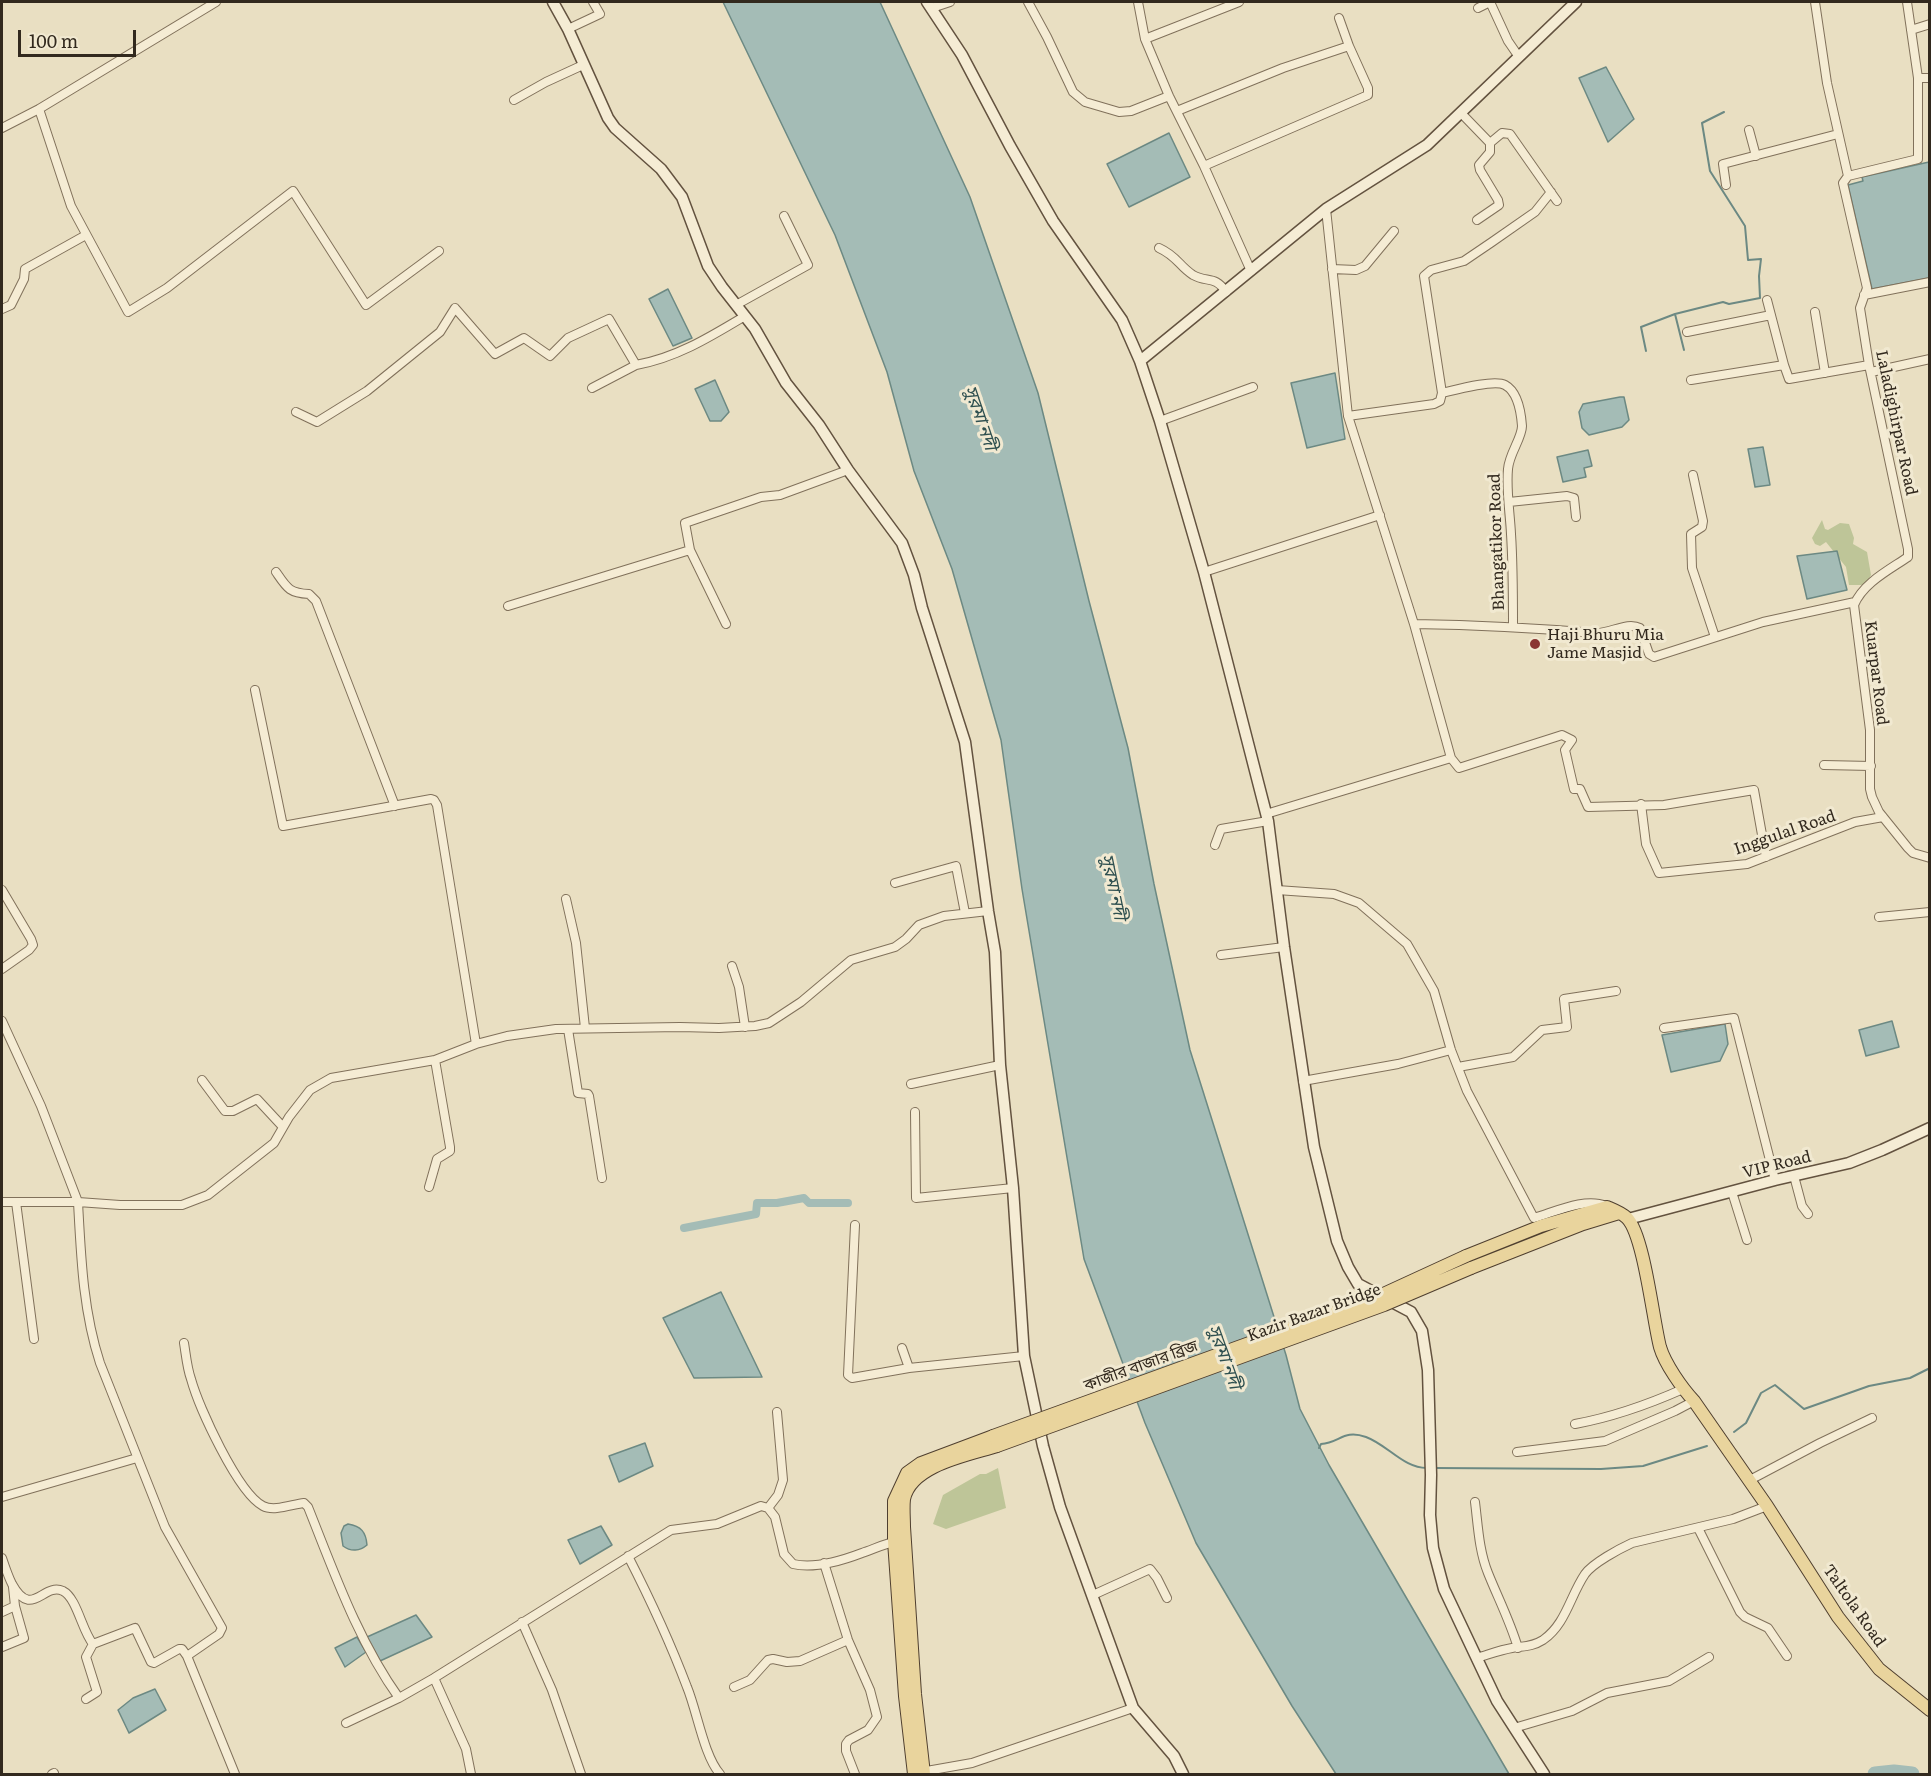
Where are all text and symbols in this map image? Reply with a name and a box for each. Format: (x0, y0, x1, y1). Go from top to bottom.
scale bar (21, 18, 140, 56)
text: 100 m (29, 27, 78, 54)
street label: Laladighirpar Road (1871, 349, 1921, 497)
water label: সুরমা নদী (959, 383, 1001, 453)
street label: Bhangatikor Road (1485, 473, 1509, 611)
street label: Kuarpar Road (1860, 620, 1892, 726)
place label: Haji Bhuru Mia Jame Masjid (1547, 625, 1664, 663)
marker: Haji Bhuru Mia Jame Masjid (1528, 637, 1542, 651)
street label: Inggulal Road (1732, 807, 1838, 859)
water label: সুরমা নদী (1095, 852, 1131, 922)
street label: VIP Road (1741, 1147, 1813, 1183)
street label: Kazir Bazar Bridge (1245, 1280, 1383, 1346)
water label: সুরমা নদী (1202, 1322, 1246, 1392)
street label: কাজীর বাজার ব্রিজ (1081, 1336, 1201, 1396)
street label: Taltola Road (1819, 1561, 1889, 1651)

